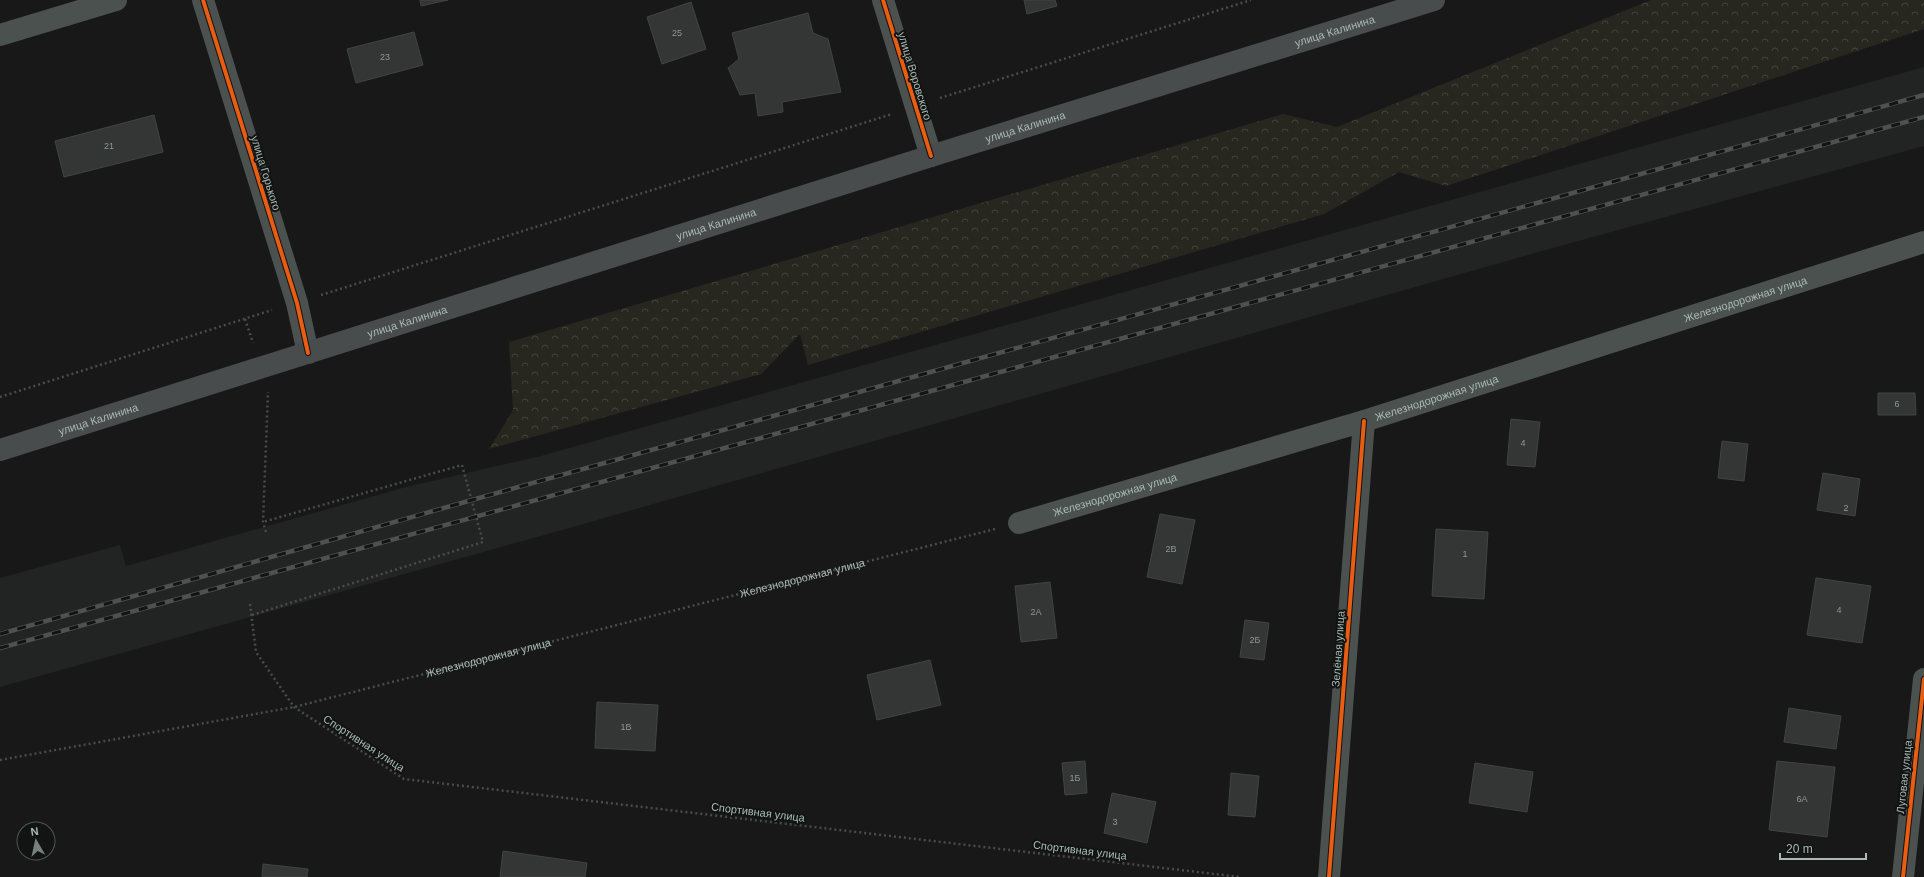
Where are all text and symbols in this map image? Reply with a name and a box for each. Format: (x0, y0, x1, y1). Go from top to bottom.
street label: улица Калинина (1293, 13, 1377, 49)
house number: 25 (672, 28, 682, 38)
street label: улица Воровского (896, 31, 934, 121)
house number: 23 (380, 52, 390, 62)
street label: улица Калинина (984, 108, 1067, 145)
street label: улица Горького (249, 134, 283, 212)
house number: 21 (104, 141, 114, 151)
street label: улица Калинина (675, 205, 758, 242)
street label: Железнодорожная улица (1682, 274, 1809, 324)
street label: улица Калинина (366, 303, 449, 340)
street label: Железнодорожная улица (1374, 372, 1501, 423)
house number: 6 (1894, 399, 1900, 409)
street label: улица Калинина (57, 401, 140, 437)
house number: 4 (1520, 438, 1526, 448)
street label: Железнодорожная улица (1051, 470, 1179, 519)
house number: 2 (1843, 503, 1849, 513)
house number: 2В (1165, 544, 1177, 554)
house number: 1 (1462, 549, 1468, 559)
street label: Железнодорожная улица (738, 556, 867, 600)
house number: 4 (1836, 605, 1842, 615)
house number: 2А (1030, 607, 1042, 617)
street label: Зелёная улица (1329, 610, 1347, 688)
house number: 2Б (1250, 635, 1261, 645)
street label: Железнодорожная улица (424, 636, 553, 679)
street label: Спортивная улица (321, 712, 408, 774)
house number: 1В (620, 722, 632, 732)
street label: Луговая улица (1894, 739, 1914, 814)
house number: 1Б (1070, 773, 1081, 783)
house number: 6А (1796, 794, 1808, 804)
street label: Спортивная улица (710, 800, 806, 824)
house number: 3 (1112, 817, 1118, 827)
north arrow (16, 821, 56, 861)
text: N (30, 825, 39, 838)
scale bar (1780, 835, 1866, 861)
street label: Спортивная улица (1032, 838, 1128, 862)
text: 20 m (1786, 842, 1813, 856)

